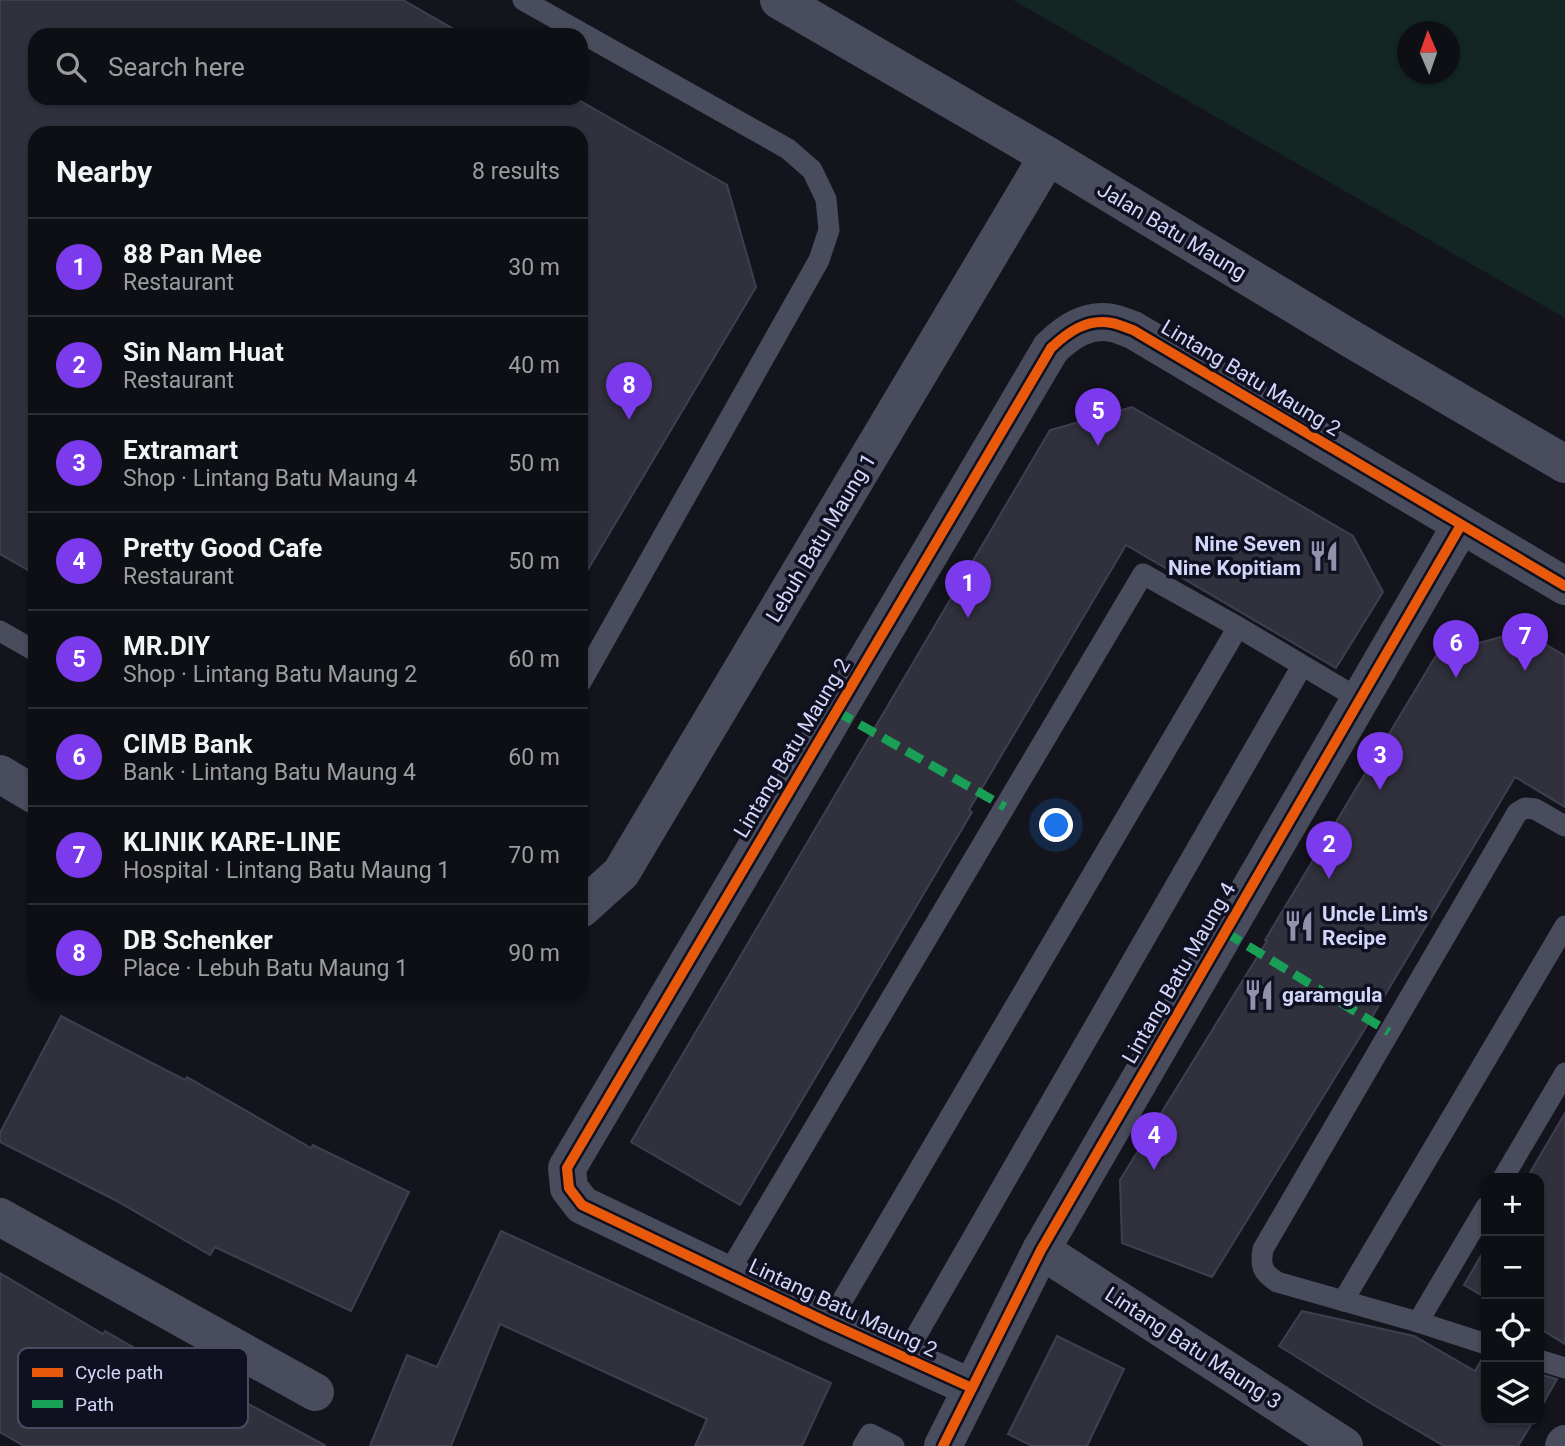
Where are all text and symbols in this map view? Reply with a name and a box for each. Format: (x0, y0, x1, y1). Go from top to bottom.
north arrow (1397, 21, 1460, 84)
search box (28, 28, 588, 105)
icon: search (52, 48, 90, 86)
text: Search here (108, 52, 245, 82)
text: Nearby (56, 154, 152, 189)
text: 8 results (472, 158, 560, 185)
street label: Jalan Batu Maung (1093, 177, 1251, 285)
text: 88 Pan Mee (123, 239, 262, 269)
text: 1 (72, 254, 86, 281)
text: 30 m (508, 254, 560, 281)
text: Restaurant (123, 269, 234, 296)
street label: Lintang Batu Maung 2 (1157, 315, 1345, 441)
text: Sin Nam Huat (123, 337, 284, 367)
text: 2 (72, 352, 86, 379)
text: 40 m (508, 352, 560, 379)
pin: 8 (606, 362, 652, 420)
text: Restaurant (123, 367, 234, 394)
pin: 5 (1075, 388, 1121, 446)
text: Extramart (123, 435, 238, 465)
street label: Lebuh Batu Maung 1 (761, 449, 881, 627)
text: 3 (72, 450, 86, 477)
text: 50 m (508, 450, 560, 477)
text: Shop · Lintang Batu Maung 4 (123, 465, 417, 492)
place label: Nine Seven Nine Kopitiam (1168, 532, 1301, 580)
text: Pretty Good Cafe (123, 533, 322, 563)
restaurant icon: Nine Seven Nine Kopitiam (1307, 539, 1341, 573)
text: 4 (72, 548, 86, 575)
text: 50 m (508, 548, 560, 575)
pin: 1 (945, 560, 991, 618)
text: Restaurant (123, 563, 234, 590)
pin: 7 (1502, 613, 1548, 671)
pin: 6 (1433, 620, 1479, 678)
text: MR.DIY (123, 631, 210, 661)
text: 5 (72, 646, 86, 673)
text: 60 m (508, 646, 560, 673)
street label: Lintang Batu Maung 2 (729, 654, 855, 842)
text: Shop · Lintang Batu Maung 2 (123, 661, 417, 688)
text: CIMB Bank (123, 729, 252, 759)
pin: 3 (1357, 732, 1403, 790)
text: 6 (72, 744, 86, 771)
text: 60 m (508, 744, 560, 771)
text: Bank · Lintang Batu Maung 4 (123, 759, 416, 786)
your location (1039, 808, 1073, 842)
pin: 2 (1306, 821, 1352, 879)
text: KLINIK KARE-LINE (123, 827, 340, 857)
text: 7 (72, 842, 86, 869)
text: 70 m (508, 842, 560, 869)
text: Hospital · Lintang Batu Maung 1 (123, 857, 450, 884)
street label: Lintang Batu Maung 4 (1117, 878, 1241, 1068)
place label: Uncle Lim's Recipe (1322, 902, 1428, 950)
restaurant icon: Uncle Lim's Recipe (1282, 909, 1316, 943)
text: DB Schenker (123, 925, 273, 955)
text: 8 (72, 940, 86, 967)
text: 90 m (508, 940, 560, 967)
text: Place · Lebuh Batu Maung 1 (123, 955, 408, 982)
restaurant icon: garamgula (1242, 978, 1276, 1012)
place label: garamgula (1282, 983, 1383, 1007)
pin: 4 (1131, 1112, 1177, 1170)
map controls (1481, 1173, 1544, 1425)
button: + (1481, 1173, 1544, 1236)
button: − (1481, 1236, 1544, 1299)
street label: Lintang Batu Maung 2 (745, 1254, 941, 1362)
street label: Lintang Batu Maung 3 (1101, 1282, 1285, 1414)
button: locate (1481, 1299, 1544, 1362)
legend (18, 1348, 248, 1428)
text: Cycle path (75, 1361, 163, 1384)
button: layers (1481, 1362, 1544, 1425)
text: Path (75, 1393, 114, 1416)

